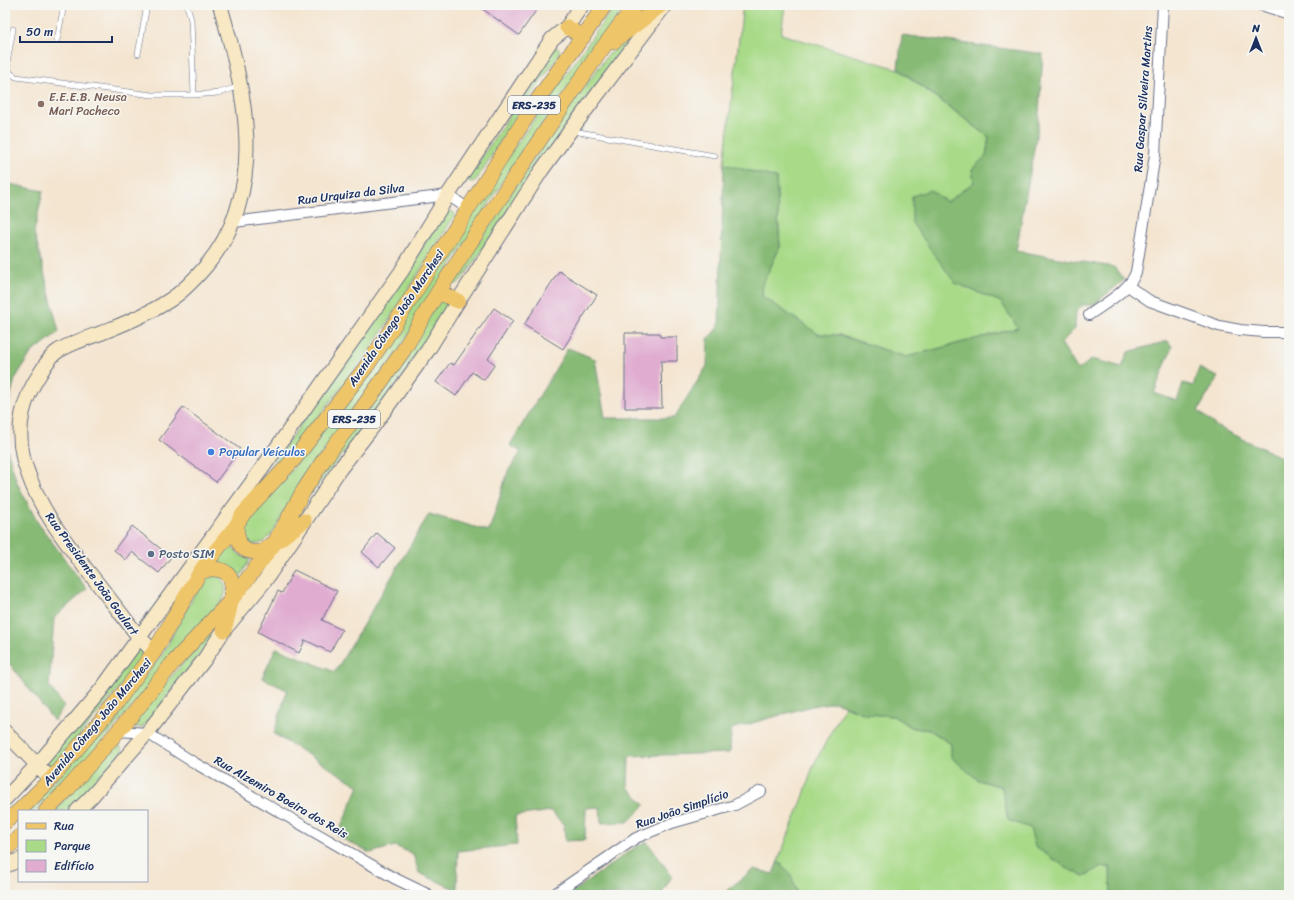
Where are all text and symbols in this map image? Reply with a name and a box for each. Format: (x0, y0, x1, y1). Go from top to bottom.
scale bar (20, 18, 112, 44)
north arrow (1236, 18, 1276, 58)
text: N (1251, 19, 1260, 38)
text: 50 m (26, 21, 53, 43)
street label: Rua Gaspar Silveira Martins (1127, 25, 1159, 173)
place label: E.E.E.B. Neusa Mari Pacheco (49, 86, 127, 122)
road number: ERS-235 (508, 96, 560, 114)
marker: E.E.E.B. Neusa Mari Pacheco (36, 99, 46, 109)
street label: Rua Urquiza da Silva (296, 176, 407, 211)
street label: Avenida Cônego João Marchesi (341, 244, 451, 392)
road number: ERS-235 (328, 410, 380, 428)
place label: Popular Veículos (219, 441, 305, 463)
marker: Popular Veículos (206, 447, 216, 457)
street label: Rua Presidente João Goulart (39, 507, 145, 642)
place label: Posto SIM (159, 543, 215, 565)
marker: Posto SIM (146, 549, 156, 559)
street label: Avenida Cônego João Marchesi (36, 653, 158, 792)
street label: Rua Alzemiro Boeira dos Reis (210, 749, 353, 845)
street label: Rua João Simplício (633, 783, 731, 835)
legend (18, 810, 148, 882)
text: Rua (54, 815, 75, 837)
text: Parque (54, 835, 91, 857)
text: Edifício (54, 855, 94, 877)

